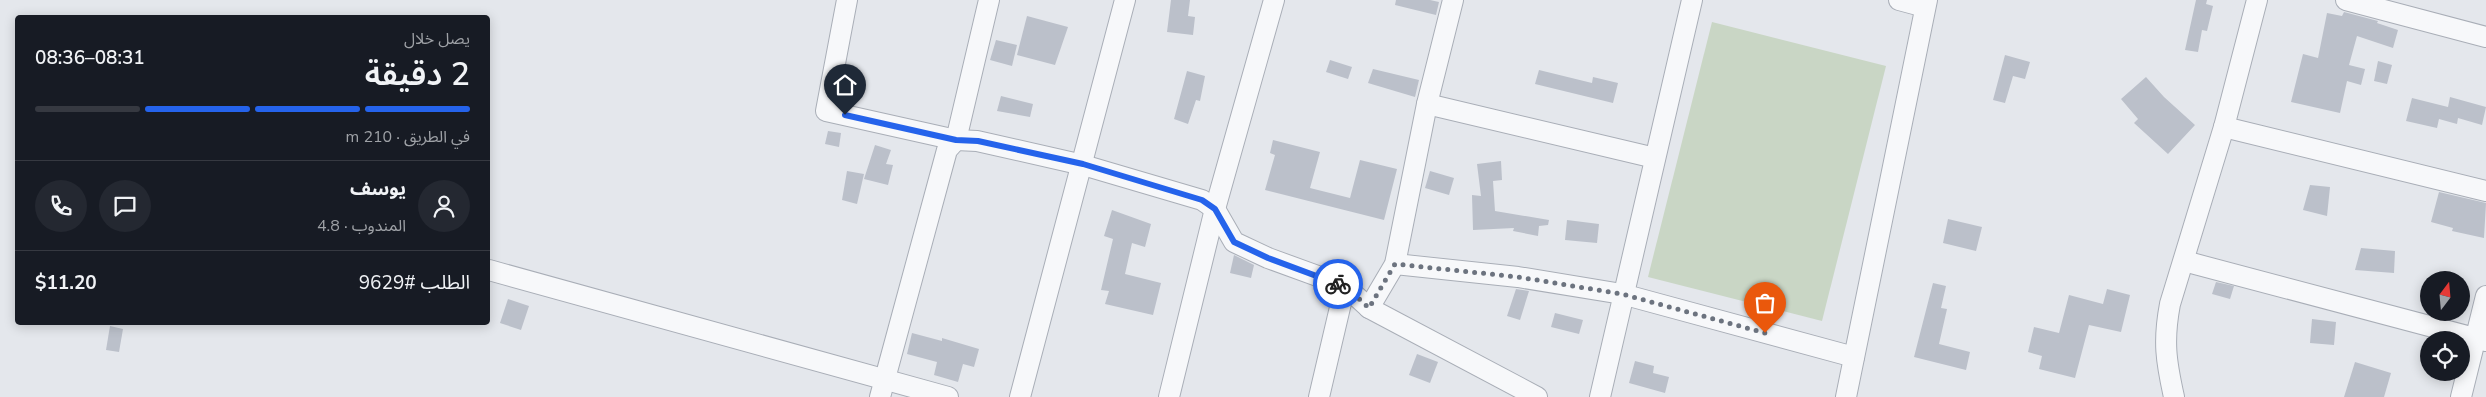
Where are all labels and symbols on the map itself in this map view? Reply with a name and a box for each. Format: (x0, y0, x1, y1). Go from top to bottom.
pin (824, 64, 866, 115)
courier (1313, 259, 1363, 309)
north arrow (2420, 271, 2470, 321)
pin (1744, 282, 1786, 333)

